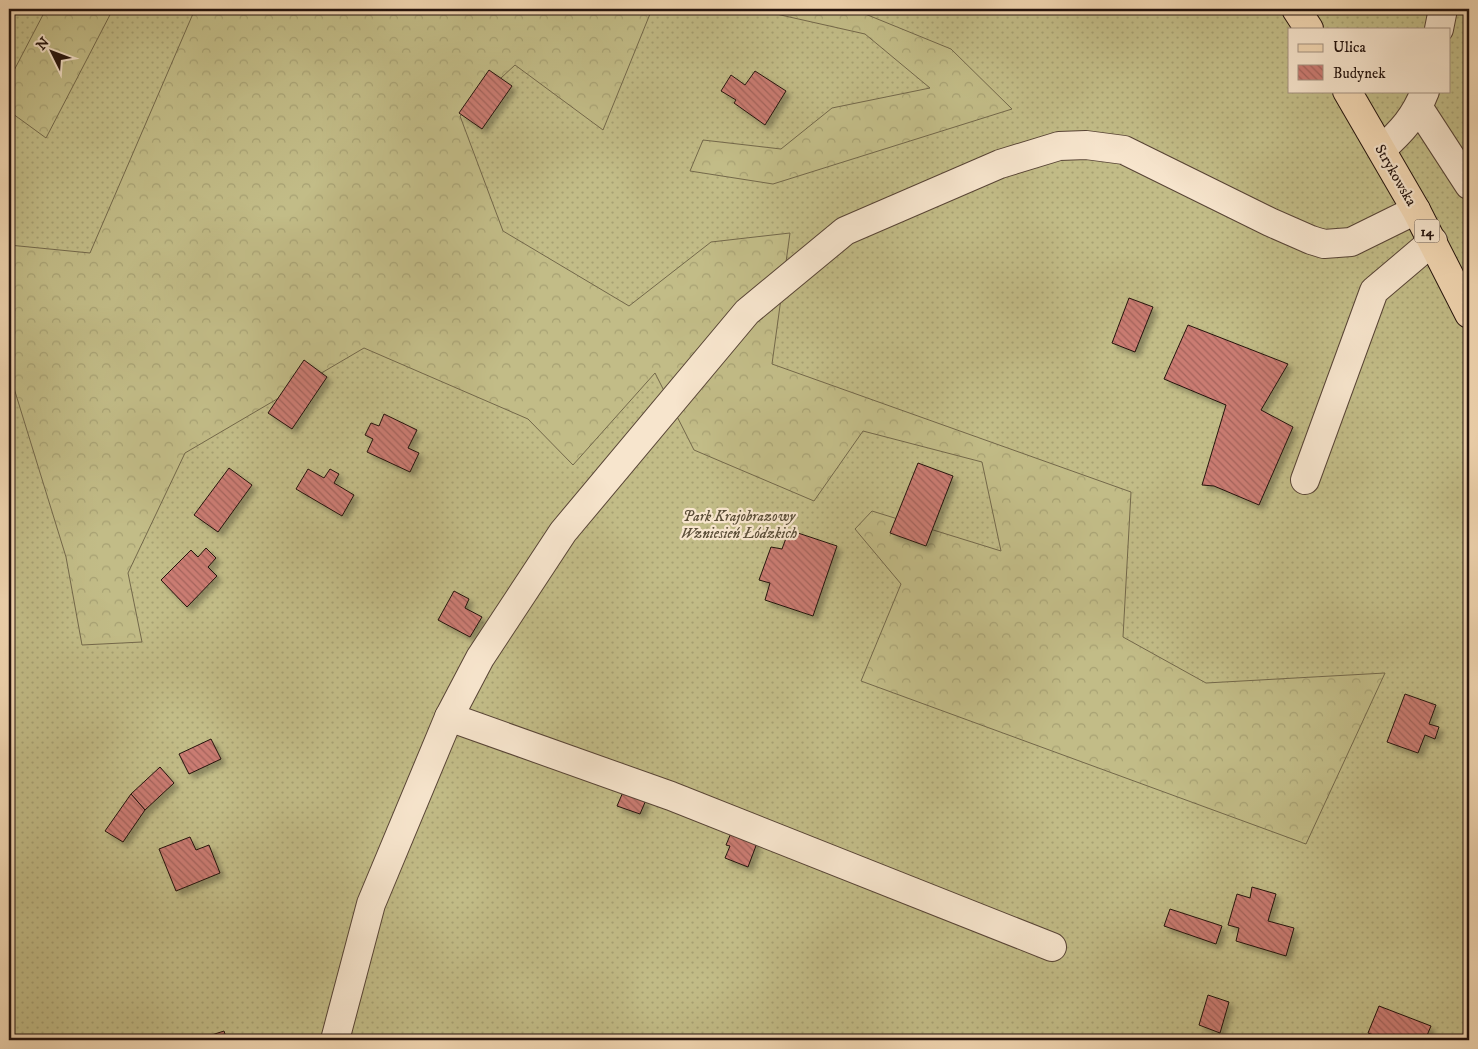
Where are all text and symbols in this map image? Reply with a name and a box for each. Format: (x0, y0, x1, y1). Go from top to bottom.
north arrow (28, 28, 78, 78)
legend (1288, 28, 1450, 92)
text: N (33, 33, 54, 54)
text: Ulica (1333, 38, 1366, 57)
text: Budynek (1333, 64, 1386, 83)
street label: Strykowska (1370, 141, 1421, 210)
road number: 14 (1414, 220, 1440, 242)
park label: Park Krajobrazowy Wzniesień Łódzkich (681, 507, 797, 543)

